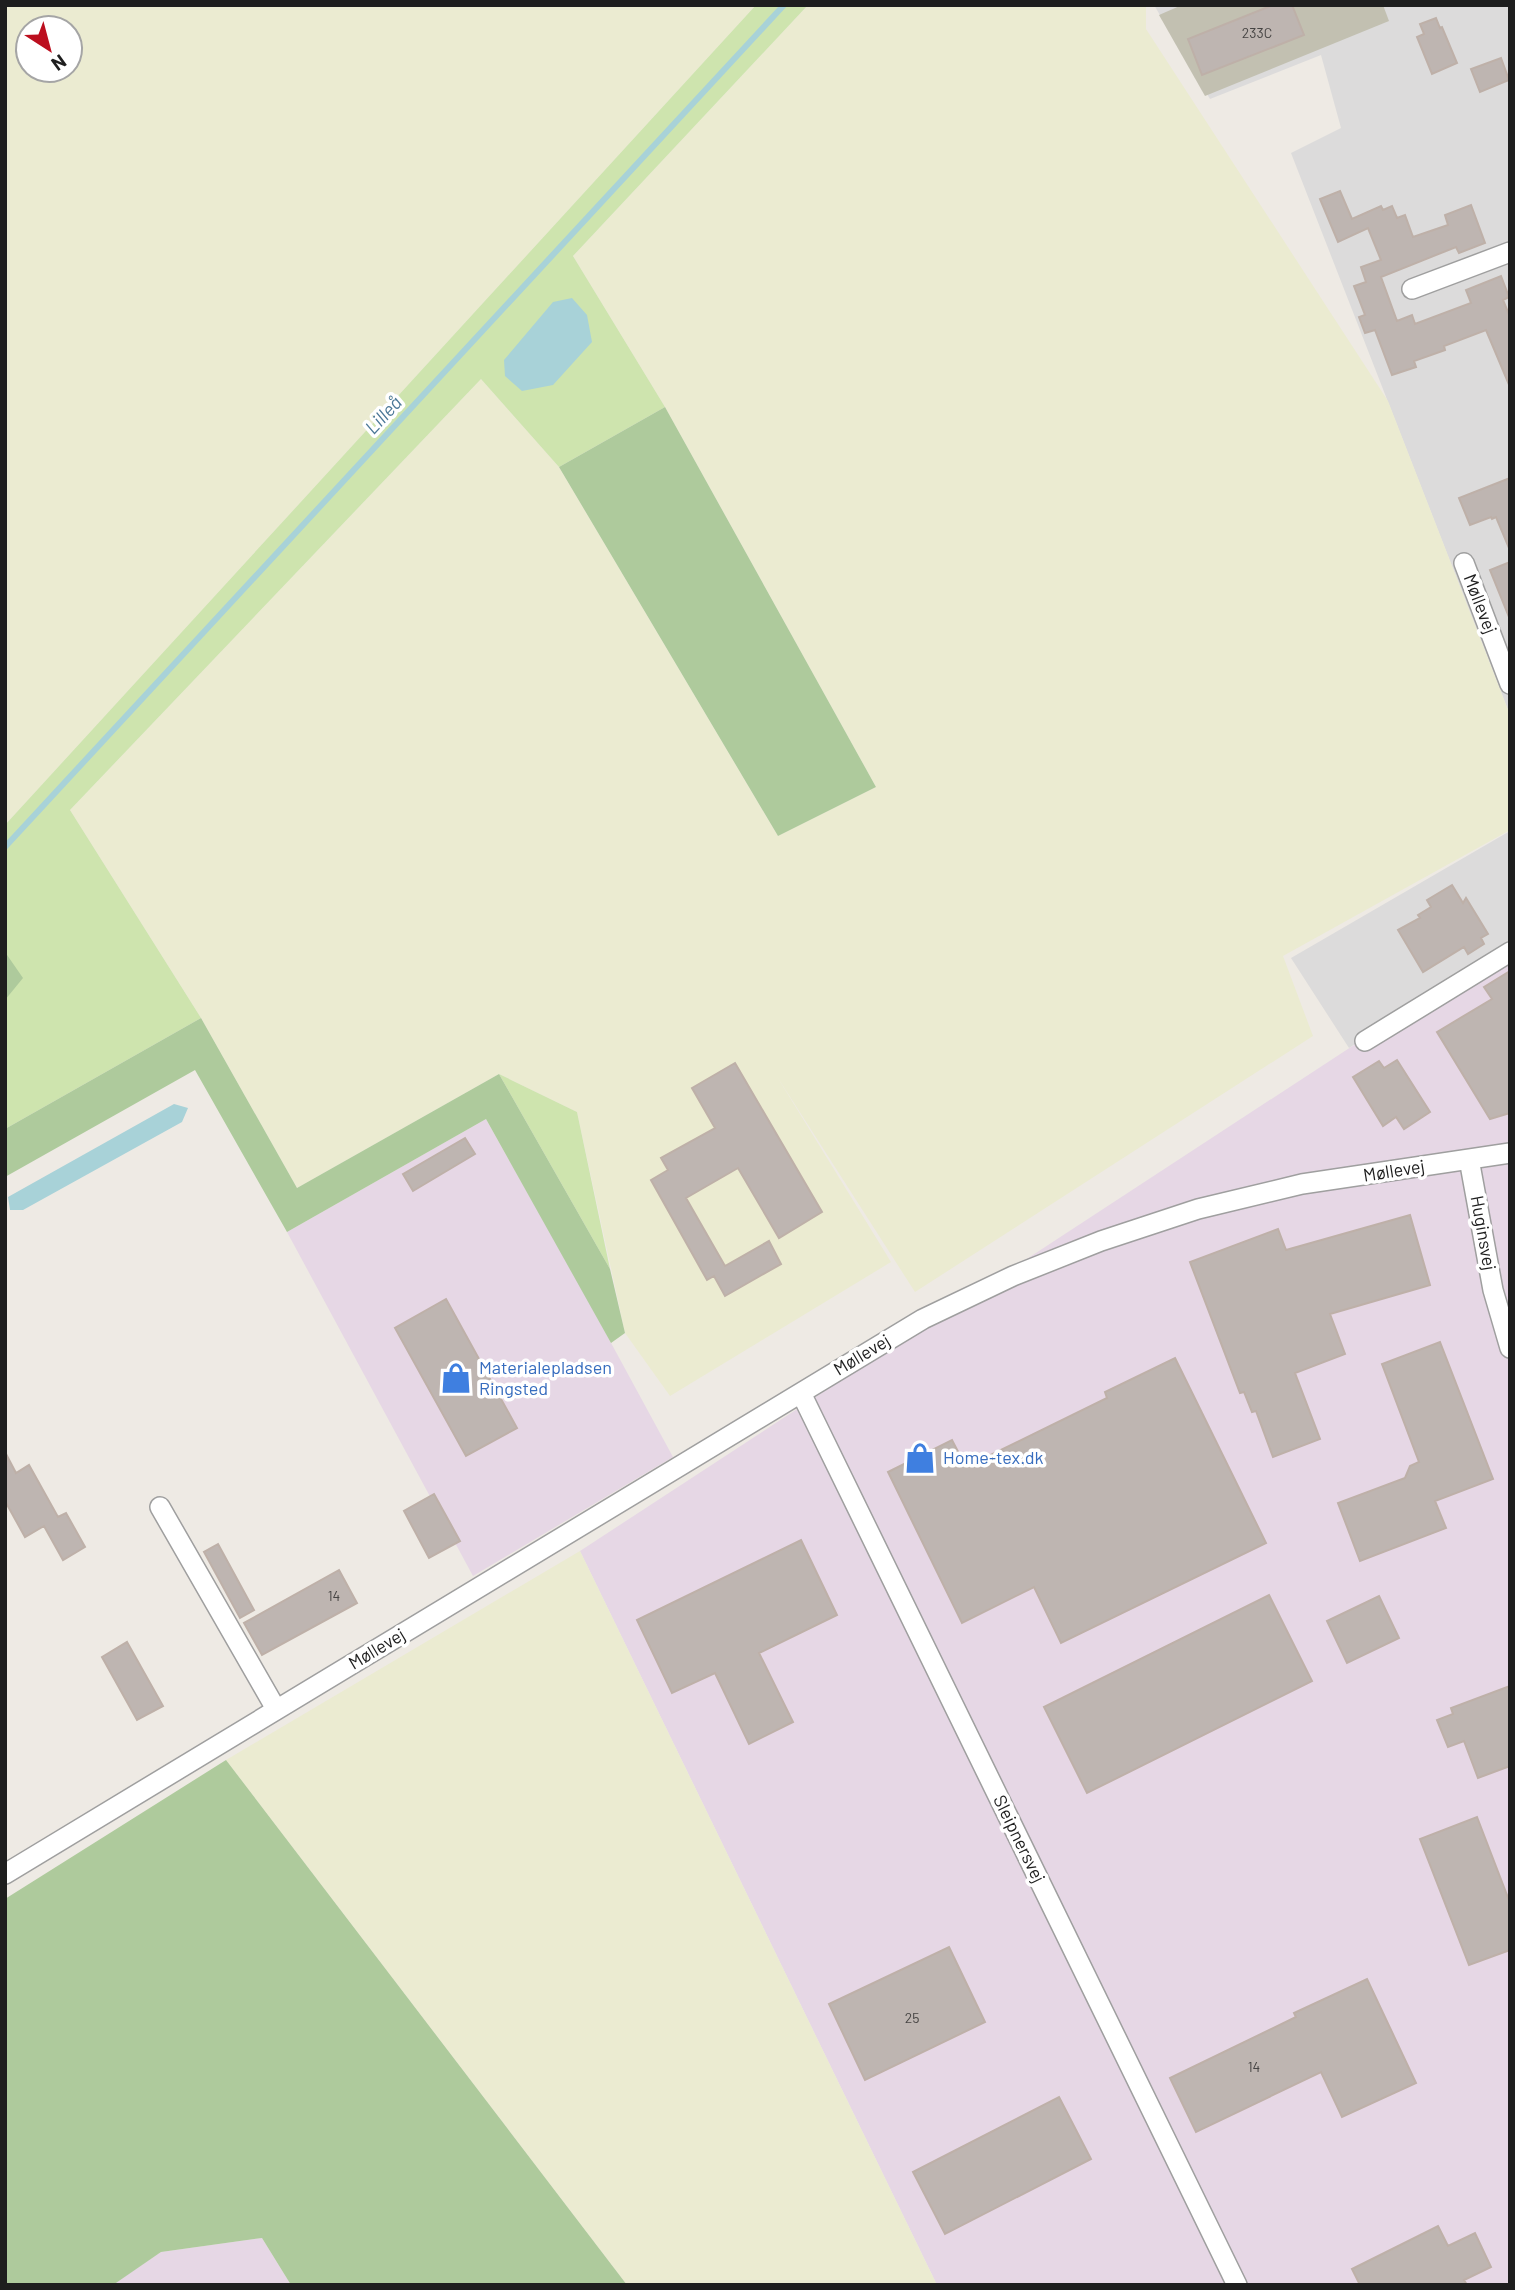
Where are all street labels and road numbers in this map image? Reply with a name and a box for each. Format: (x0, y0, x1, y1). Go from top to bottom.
street label: Møllevej (1460, 571, 1502, 637)
street label: Møllevej (1361, 1154, 1426, 1186)
street label: Huginsvej (1467, 1194, 1501, 1272)
street label: Møllevej (829, 1329, 894, 1380)
street label: Møllevej (344, 1623, 409, 1674)
street label: Sleipnersvej (989, 1791, 1051, 1886)

